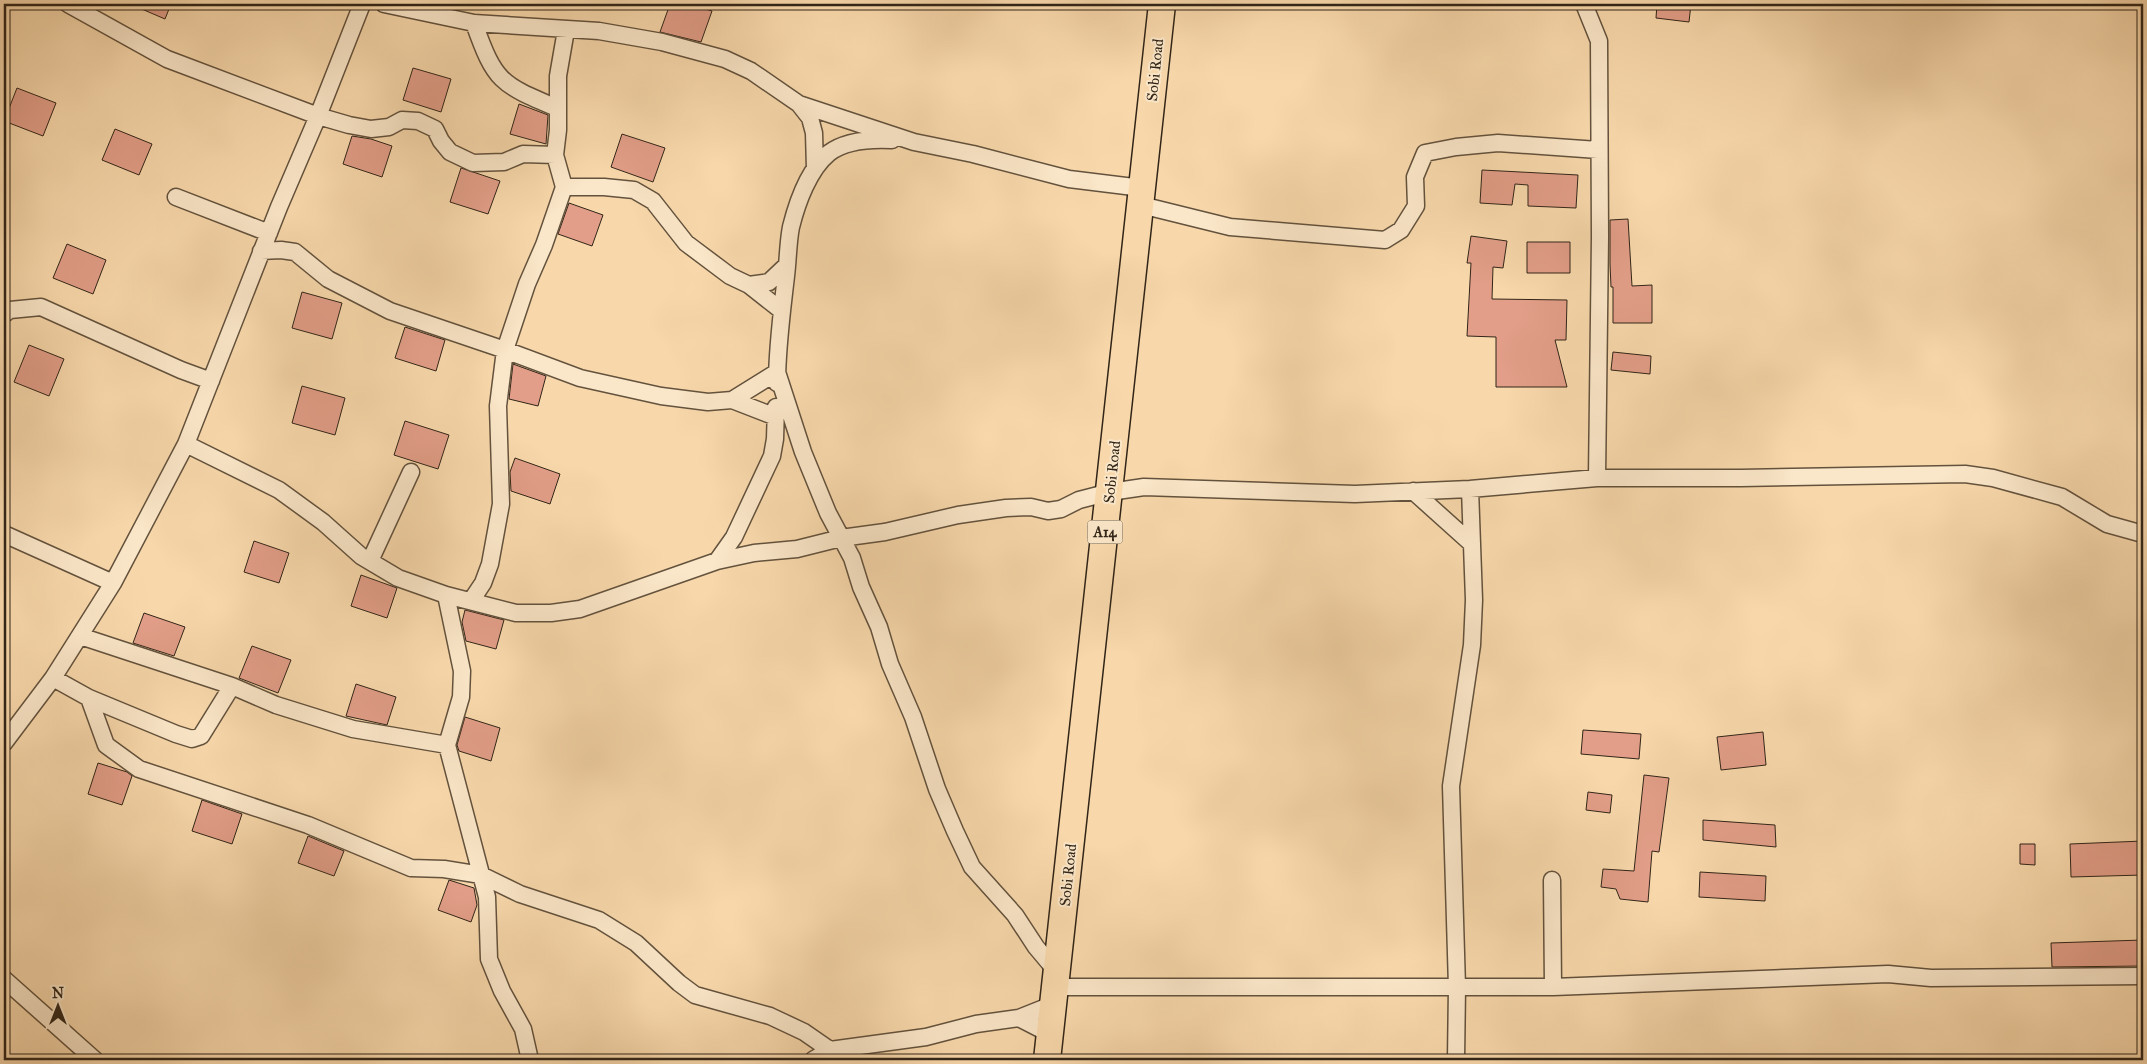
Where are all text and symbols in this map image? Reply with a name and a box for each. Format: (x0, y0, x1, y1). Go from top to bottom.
street label: Sobi Road (1143, 37, 1167, 102)
street label: Sobi Road (1100, 439, 1124, 504)
road number: A14 (1088, 520, 1122, 544)
street label: Sobi Road (1056, 842, 1080, 907)
north arrow (32, 982, 82, 1032)
text: N (52, 985, 64, 1002)

